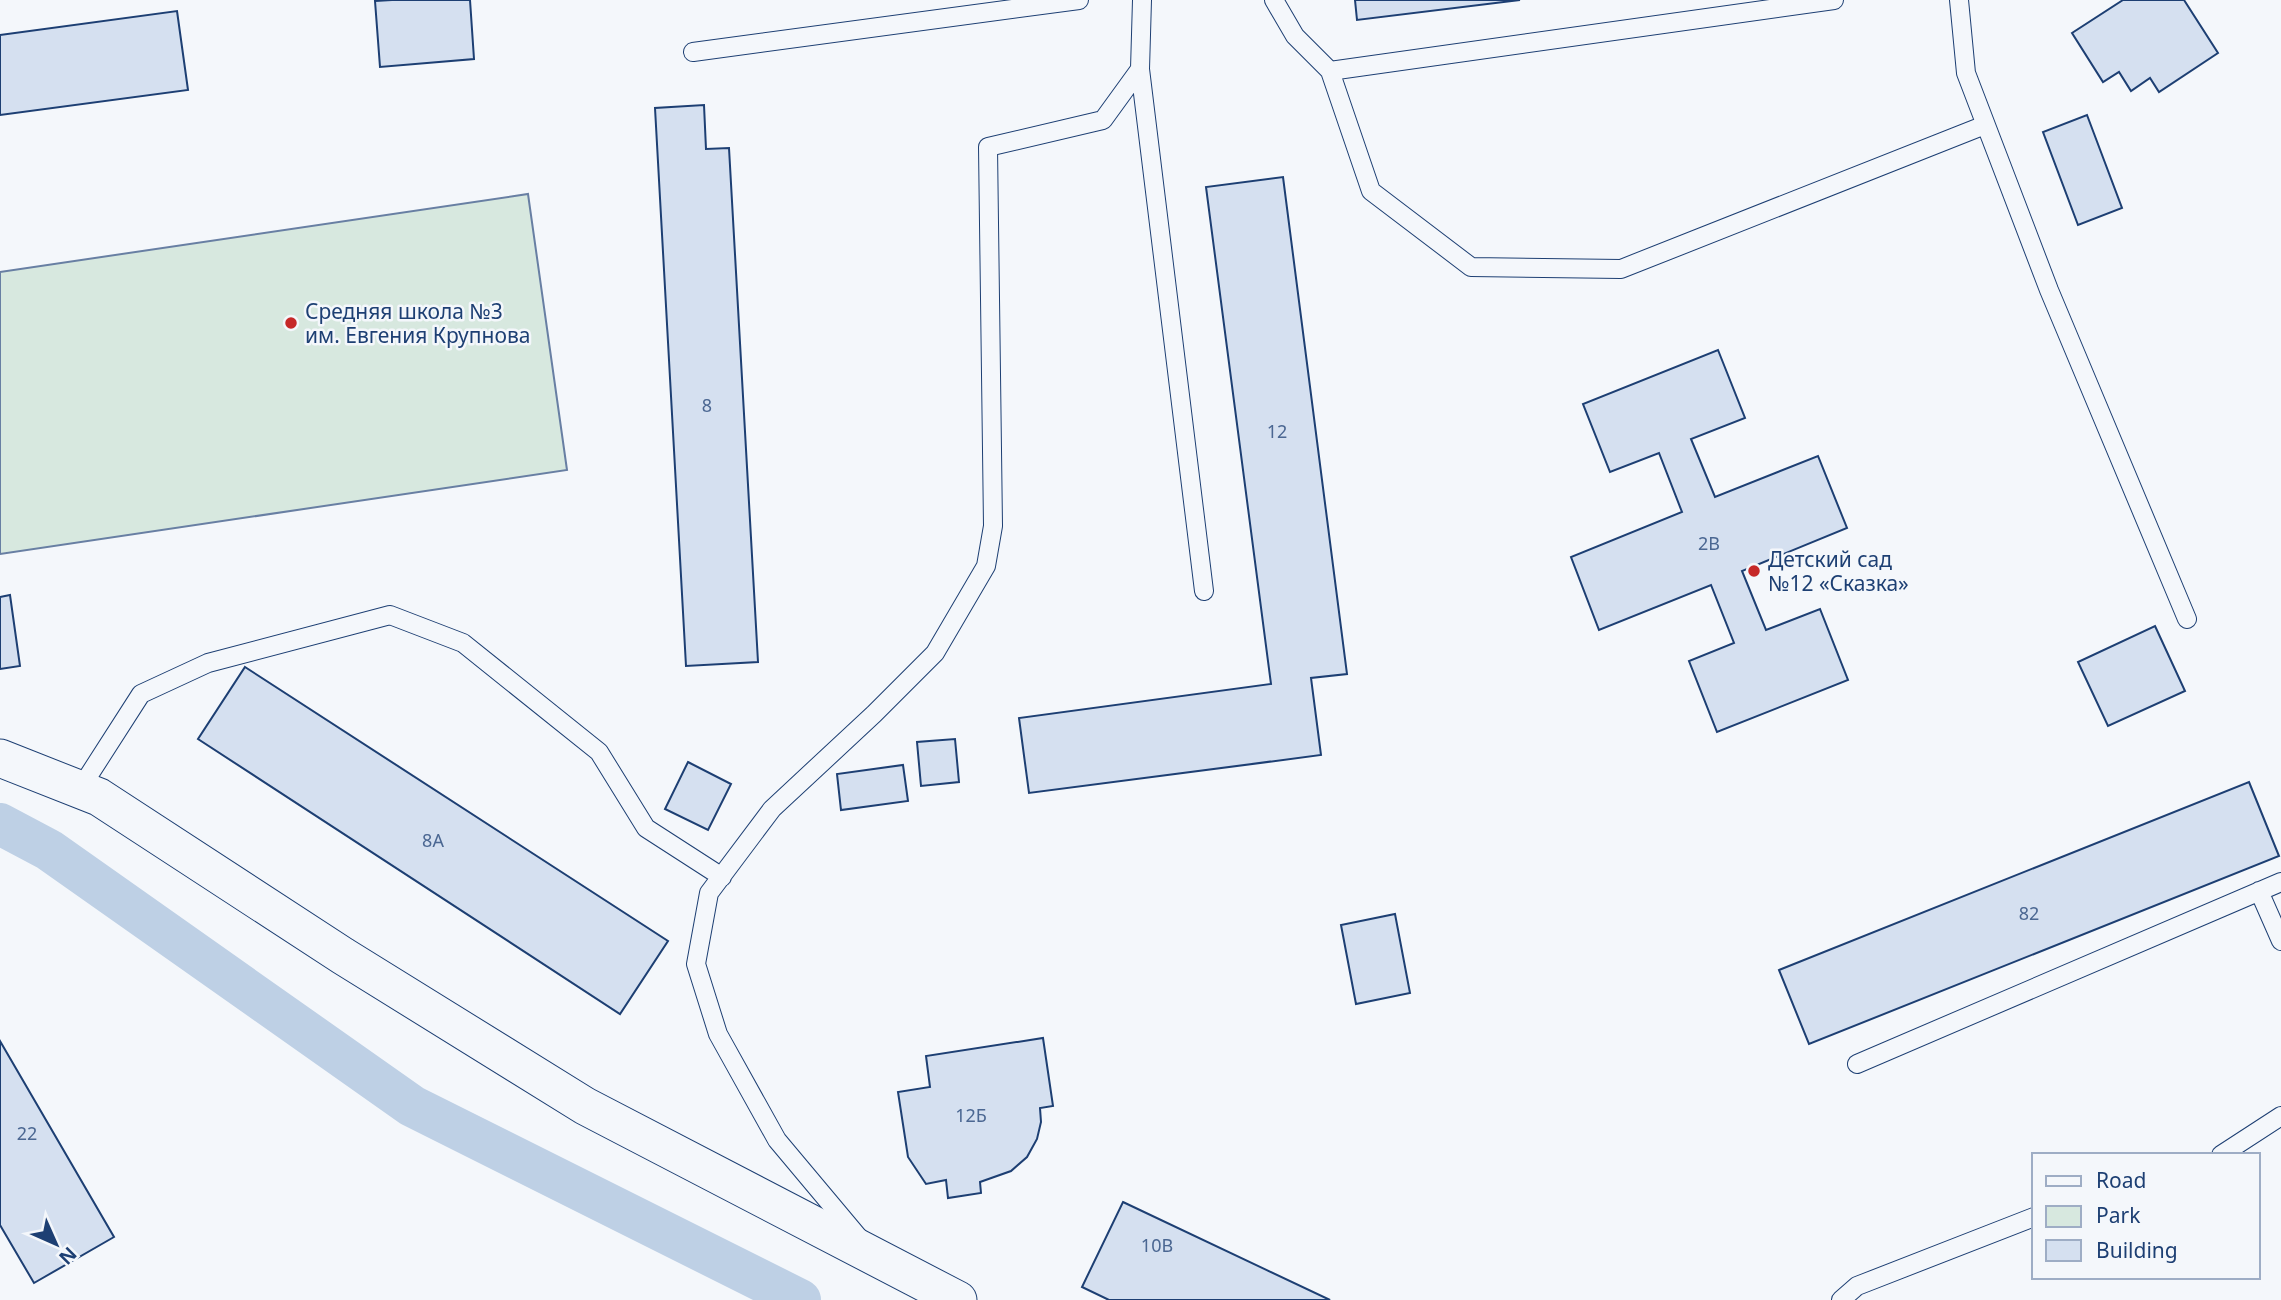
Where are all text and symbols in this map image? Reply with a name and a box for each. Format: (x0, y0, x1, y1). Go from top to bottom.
place label: Средняя школа №3 им. Евгения Крупнова (305, 297, 530, 349)
marker: Средняя школа №3 им. Евгения Крупнова (283, 315, 299, 331)
house number: 8 (702, 393, 712, 417)
house number: 12 (1267, 419, 1287, 443)
house number: 2В (1698, 531, 1720, 555)
place label: Детский сад №12 «Сказка» (1768, 545, 1909, 597)
marker: Детский сад №12 «Сказка» (1746, 563, 1762, 579)
house number: 8А (422, 828, 444, 852)
house number: 82 (2019, 901, 2039, 925)
house number: 12Б (955, 1103, 987, 1127)
house number: 22 (17, 1121, 37, 1145)
legend (2032, 1153, 2260, 1279)
text: Road (2096, 1166, 2146, 1194)
text: Park (2096, 1201, 2141, 1229)
north arrow (21, 1209, 91, 1279)
house number: 10В (1141, 1233, 1173, 1257)
text: Building (2096, 1236, 2178, 1264)
text: N (53, 1241, 83, 1271)

